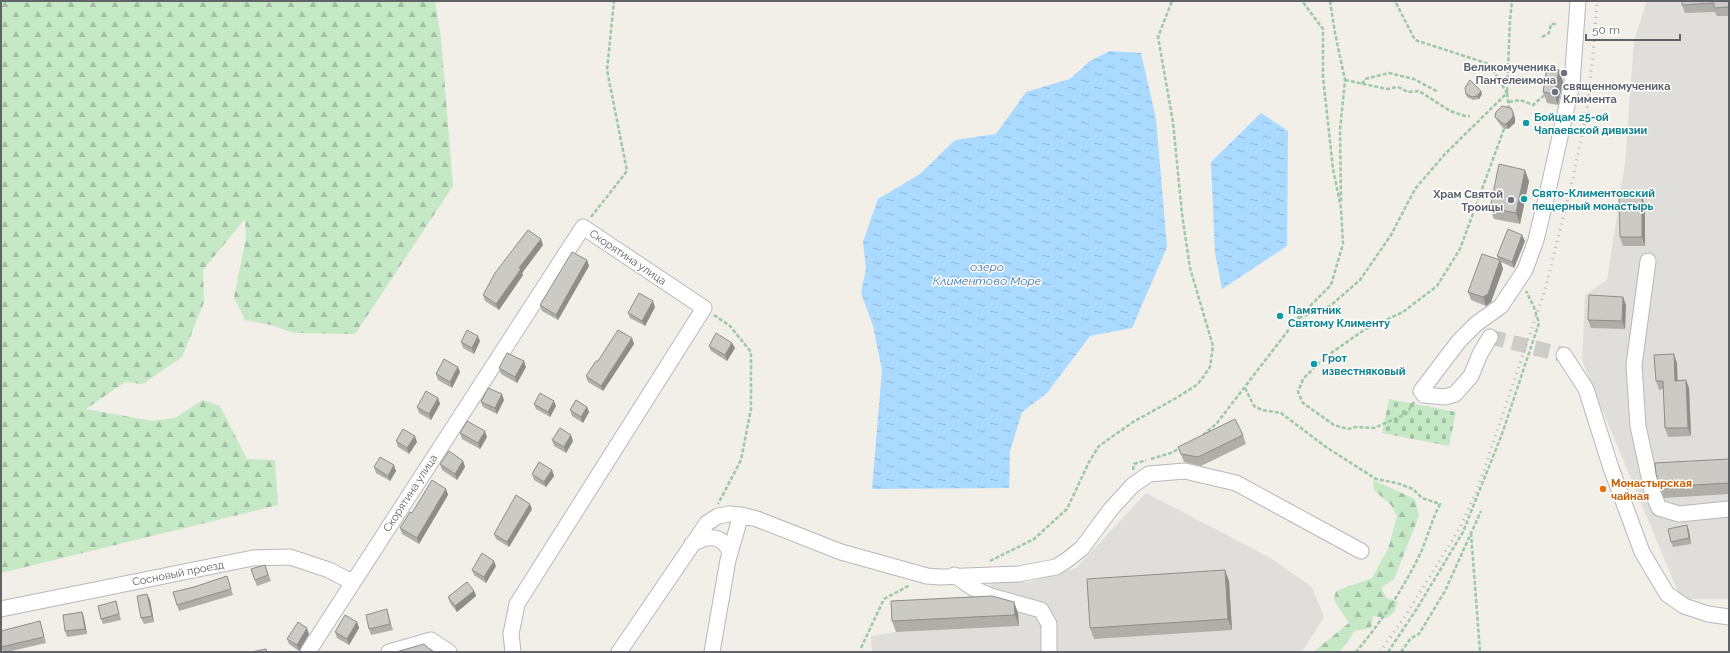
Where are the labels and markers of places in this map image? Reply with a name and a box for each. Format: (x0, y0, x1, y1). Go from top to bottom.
place label: Великомученика Пантелеимона (1463, 61, 1556, 87)
marker: Великомученика Пантелеимона (1559, 68, 1569, 78)
place label: священномученика Климента (1563, 80, 1671, 106)
marker: священномученика Климента (1550, 87, 1560, 97)
place label: Бойцам 25-ой Чапаевской дивизии (1534, 111, 1647, 137)
marker: Бойцам 25-ой Чапаевской дивизии (1521, 118, 1531, 128)
place label: Свято-Климентовский пещерный монастырь (1532, 187, 1655, 213)
place label: Храм Святой Троицы (1432, 188, 1503, 214)
marker: Свято-Климентовский пещерный монастырь (1519, 194, 1529, 204)
marker: Храм Святой Троицы (1506, 195, 1516, 205)
place label: Памятник Святому Клименту (1288, 304, 1390, 330)
marker: Памятник Святому Клименту (1275, 311, 1285, 321)
place label: Грот известняковый (1322, 352, 1406, 378)
marker: Грот известняковый (1309, 359, 1319, 369)
place label: Монастырская чайная (1611, 477, 1692, 503)
marker: Монастырская чайная (1598, 484, 1608, 494)

